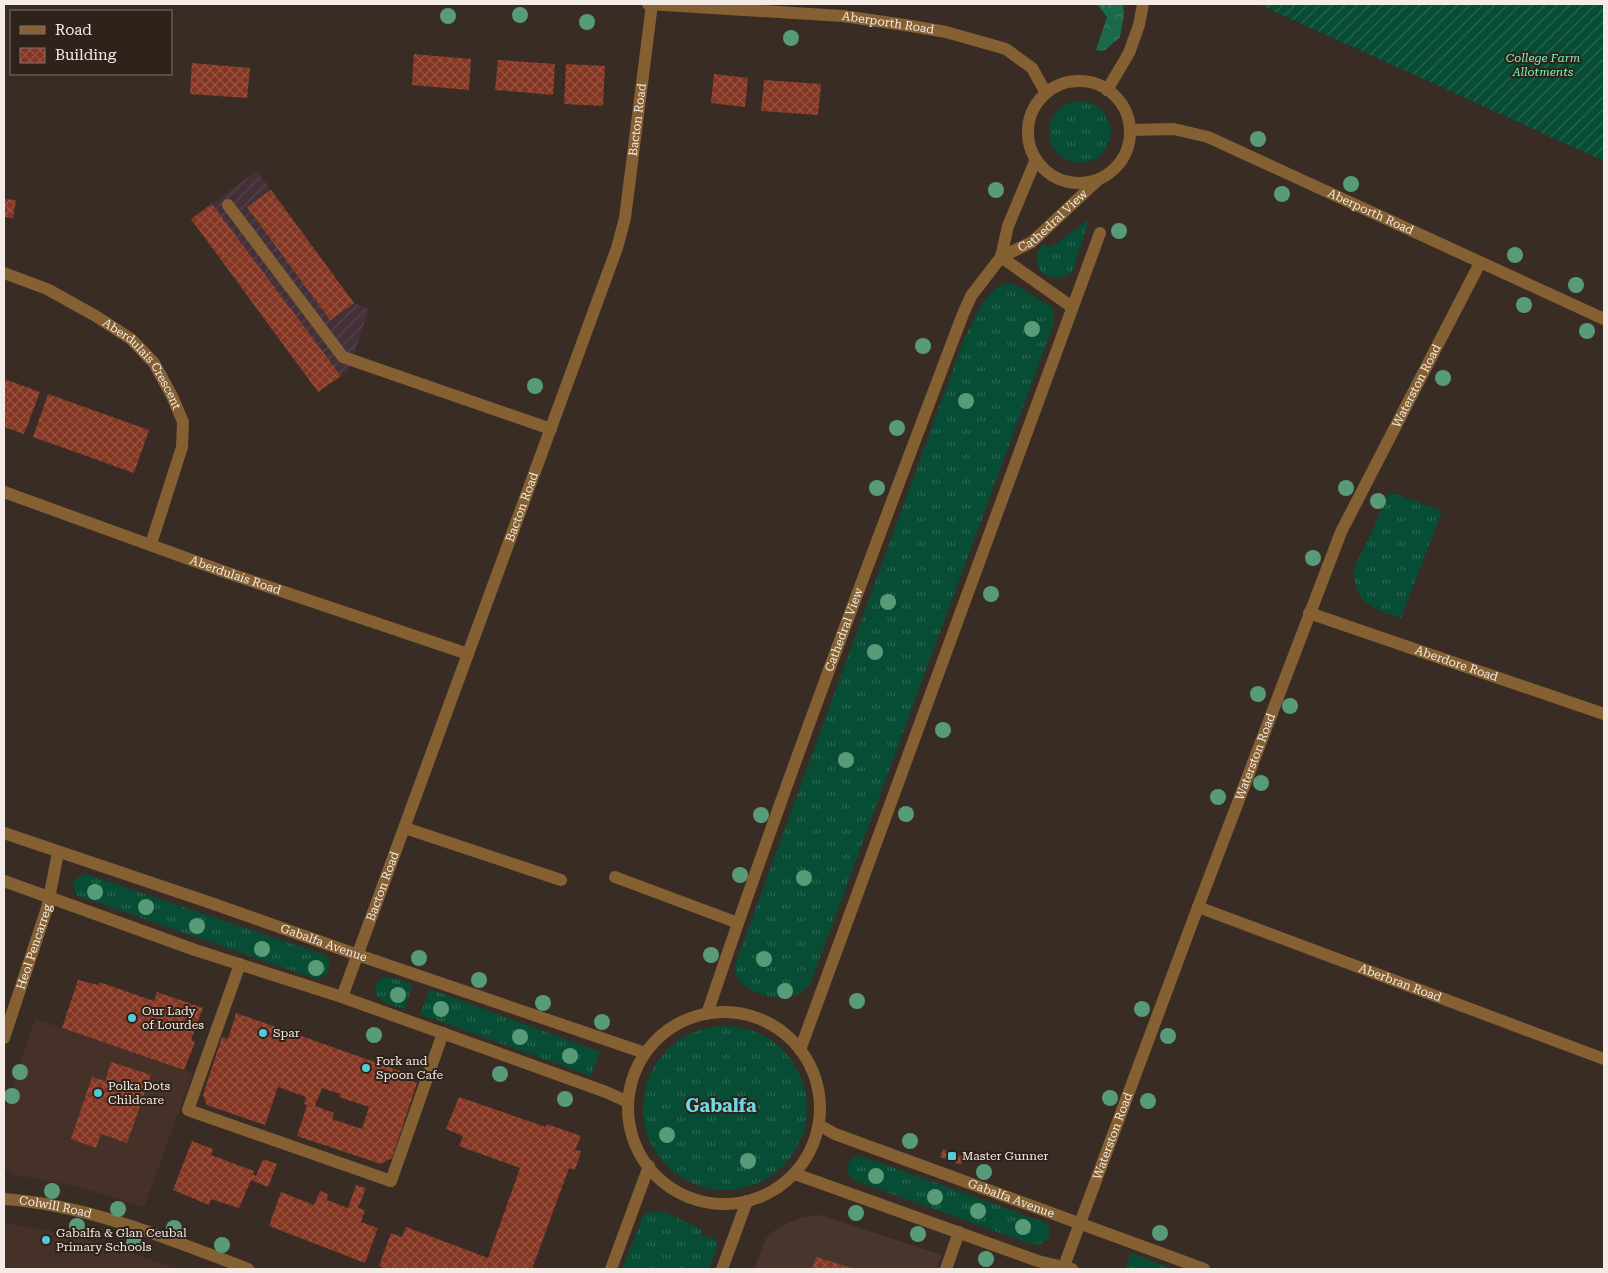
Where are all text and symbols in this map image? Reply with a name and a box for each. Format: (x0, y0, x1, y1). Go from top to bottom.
street label: Aberporth Road (841, 9, 936, 37)
legend (10, 10, 172, 75)
text: Road (55, 21, 92, 39)
text: Building (55, 46, 117, 64)
park label: College Farm Allotments (1506, 51, 1581, 79)
street label: Bacton Road (626, 82, 649, 157)
street label: Aberporth Road (1326, 186, 1416, 238)
street label: Cathedral View (1016, 187, 1090, 255)
street label: Aberdulais Crescent (100, 316, 184, 412)
street label: Waterston Road (1389, 342, 1444, 430)
street label: Bacton Road (503, 470, 541, 544)
street label: Aberdulais Road (188, 553, 283, 597)
street label: Cathedral View (822, 586, 866, 674)
street label: Aberdore Road (1413, 643, 1500, 684)
street label: Waterston Road (1232, 711, 1278, 802)
street label: Bacton Road (363, 849, 402, 923)
street label: Heol Pencarreg (14, 903, 55, 991)
street label: Gabalfa Avenue (278, 921, 369, 965)
street label: Aberbran Road (1357, 961, 1444, 1005)
place label: Our Lady of Lourdes (142, 1004, 204, 1032)
marker: Our Lady of Lourdes (126, 1012, 138, 1024)
place label: Spar (273, 1026, 300, 1040)
marker: Spar (257, 1027, 269, 1039)
place label: Fork and Spoon Cafe (376, 1054, 444, 1082)
marker: Fork and Spoon Cafe (360, 1062, 372, 1074)
place label: Polka Dots Childcare (108, 1079, 170, 1107)
marker: Polka Dots Childcare (92, 1087, 104, 1099)
street label: Waterston Road (1090, 1090, 1135, 1181)
district label: Gabalfa (685, 1095, 757, 1116)
place label: Master Gunner (962, 1149, 1049, 1163)
marker: Master Gunner (946, 1150, 958, 1162)
street label: Gabalfa Avenue (966, 1176, 1057, 1221)
street label: Colwill Road (18, 1193, 93, 1221)
place label: Gabalfa & Glan Ceubal Primary Schools (56, 1226, 187, 1254)
marker: Gabalfa & Glan Ceubal Primary Schools (40, 1234, 52, 1246)

